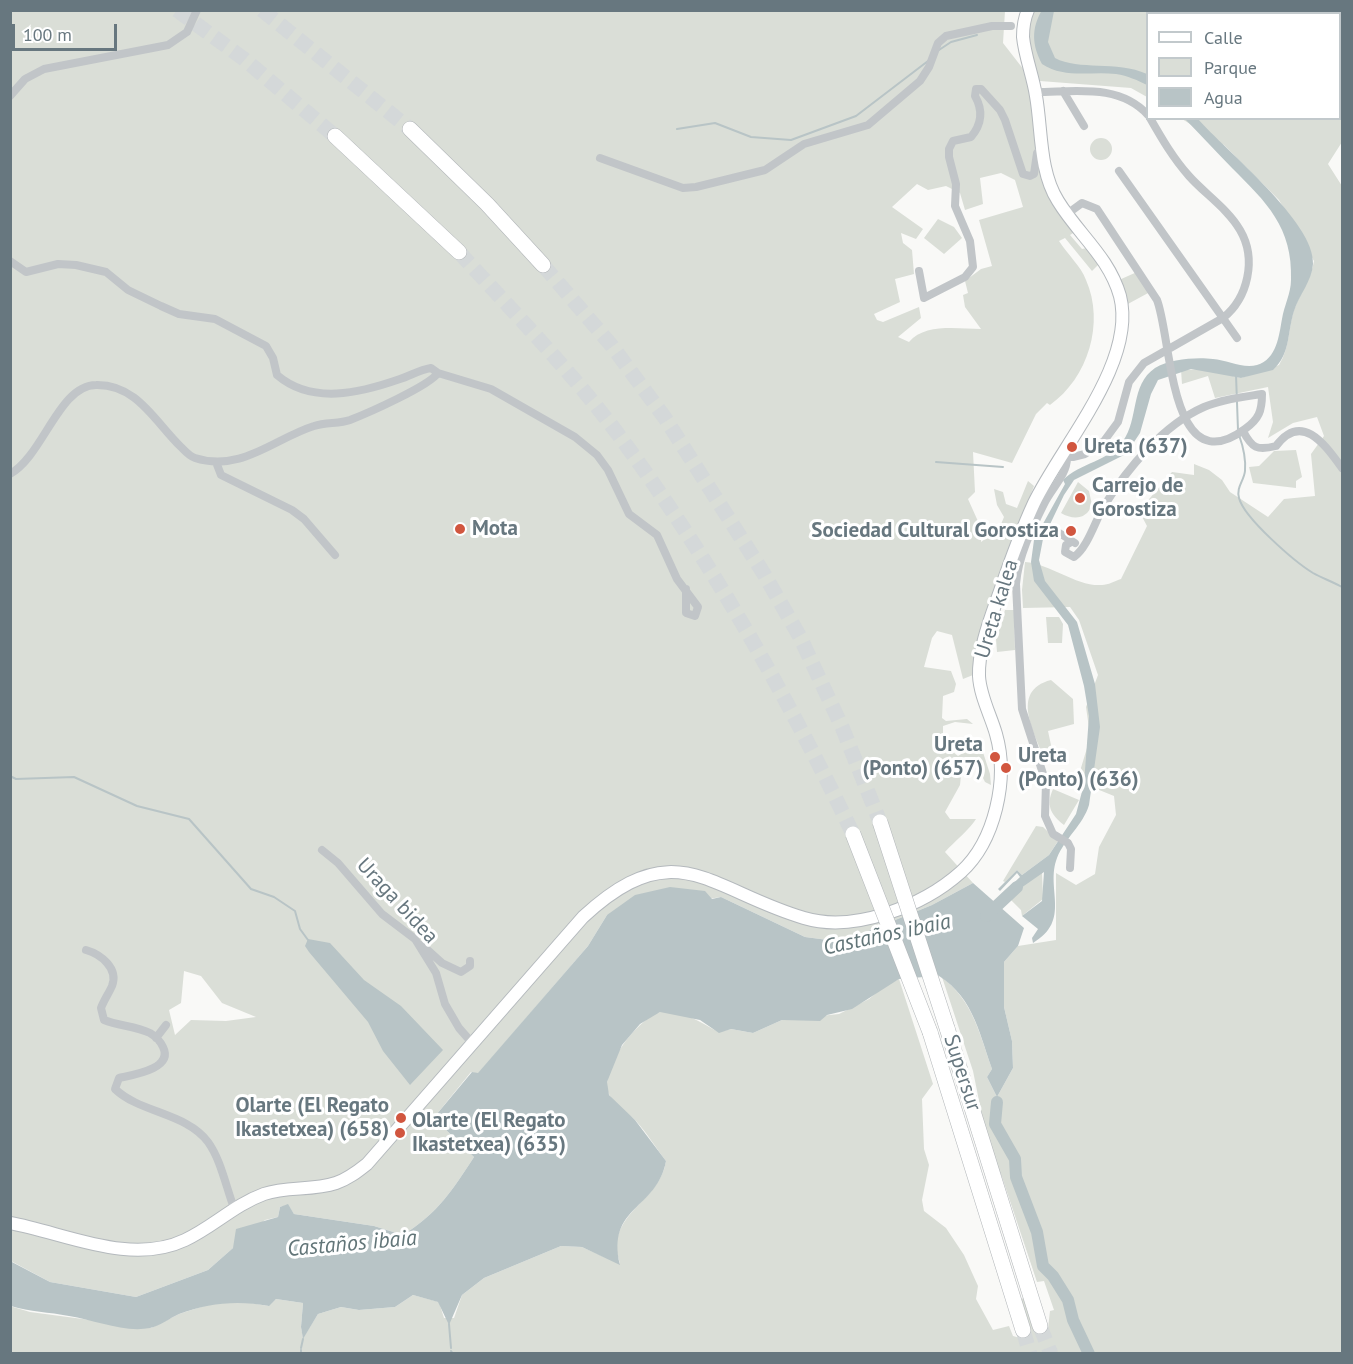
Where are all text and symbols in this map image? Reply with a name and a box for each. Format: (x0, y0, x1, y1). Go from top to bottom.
scale bar (15, 12, 120, 50)
legend (1146, 12, 1341, 120)
text: 100 m (23, 23, 72, 46)
text: Calle (1204, 26, 1243, 49)
text: Parque (1204, 56, 1257, 79)
text: Agua (1204, 86, 1243, 109)
place label: Ureta (637) (1084, 434, 1188, 460)
marker: Ureta (637) (1065, 440, 1079, 454)
place label: Carrejo de Gorostiza (1092, 473, 1184, 523)
marker: Carrejo de Gorostiza (1073, 491, 1087, 505)
place label: Mota (472, 516, 518, 542)
place label: Sociedad Cultural Gorostiza (811, 518, 1059, 544)
marker: Mota (453, 522, 467, 536)
marker: Sociedad Cultural Gorostiza (1064, 524, 1078, 538)
street label: Ureta kalea (970, 556, 1024, 662)
place label: Ureta (Ponto) (657) (862, 732, 983, 782)
place label: Ureta (Ponto) (636) (1018, 743, 1139, 793)
marker: Ureta (Ponto) (657) (988, 750, 1002, 764)
marker: Ureta (Ponto) (636) (999, 761, 1013, 775)
street label: Uraga bidea (351, 853, 443, 949)
water label: Castaños ibaia (821, 909, 953, 961)
street label: Supersur (938, 1032, 986, 1114)
place label: Olarte (El Regato Ikastetxea) (658) (235, 1093, 389, 1143)
place label: Olarte (El Regato Ikastetxea) (635) (412, 1108, 566, 1158)
marker: Olarte (El Regato Ikastetxea) (658) (394, 1111, 408, 1125)
marker: Olarte (El Regato Ikastetxea) (635) (393, 1126, 407, 1140)
water label: Castaños ibaia (286, 1225, 418, 1263)

